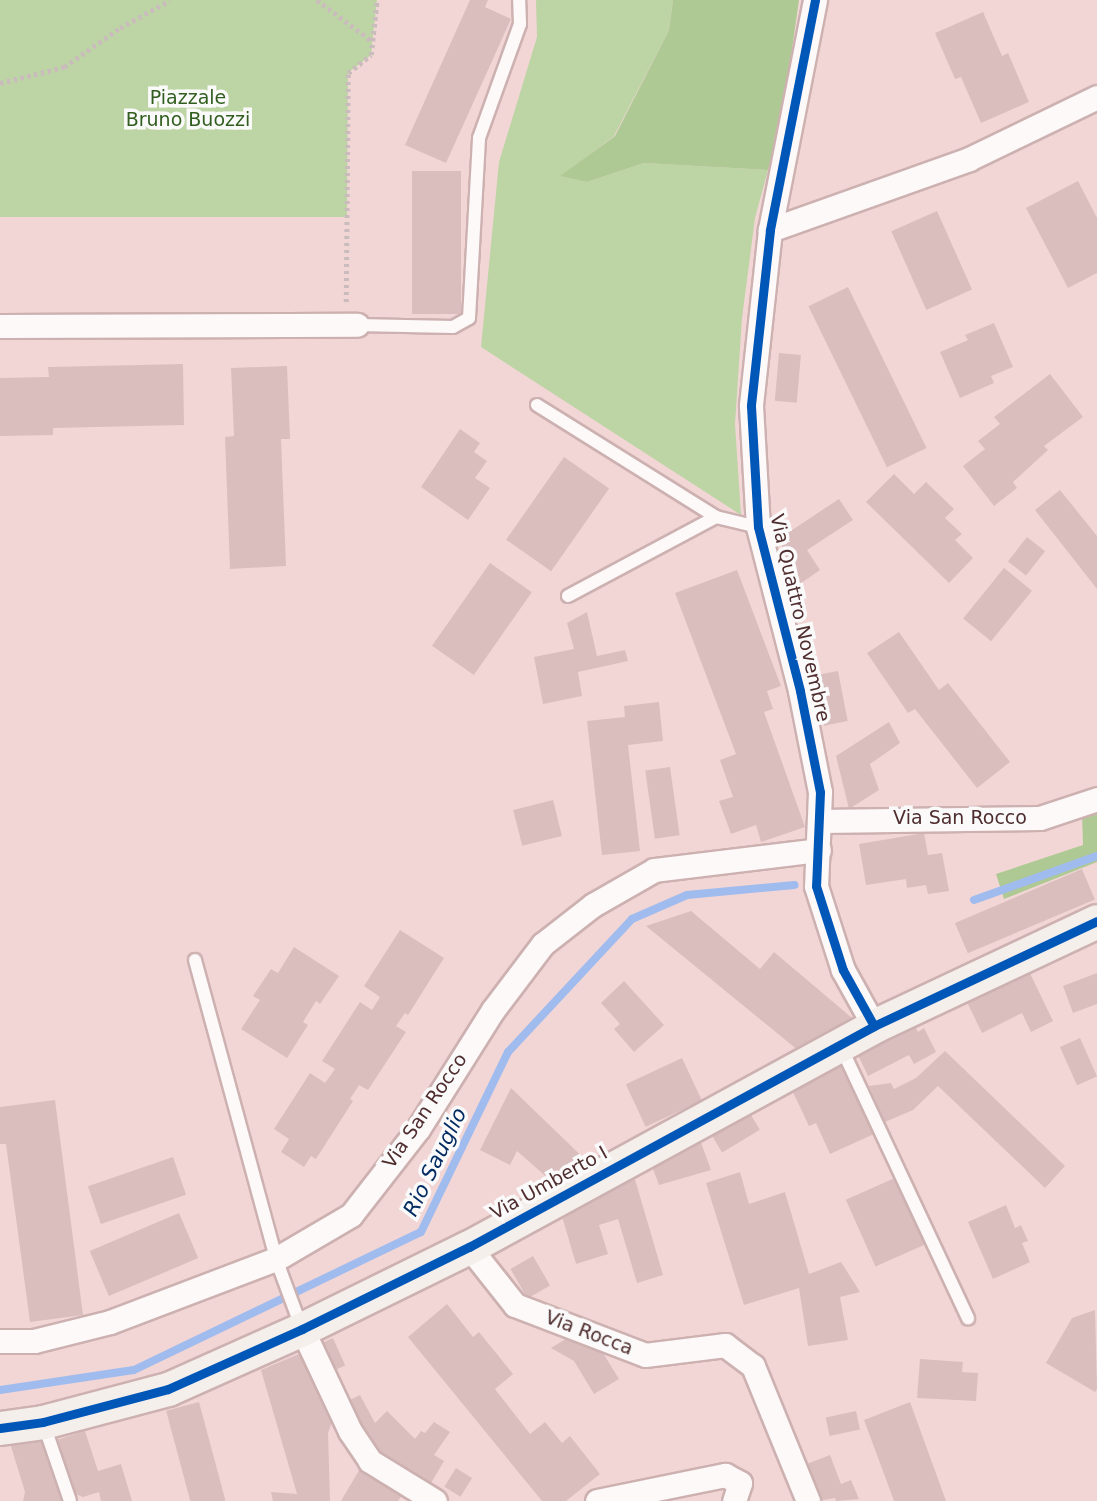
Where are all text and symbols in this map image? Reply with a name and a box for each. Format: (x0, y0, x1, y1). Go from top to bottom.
park label: Piazzale Bruno Buozzi (126, 87, 250, 131)
street label: Via Quattro Novembre (765, 512, 835, 724)
street label: Via San Rocco (893, 807, 1027, 829)
street label: Via San Rocco (378, 1049, 472, 1173)
water label: Rio Sauglio (398, 1104, 472, 1220)
street label: Via Umberto I (487, 1141, 611, 1225)
street label: Via Rocca (542, 1306, 636, 1360)

